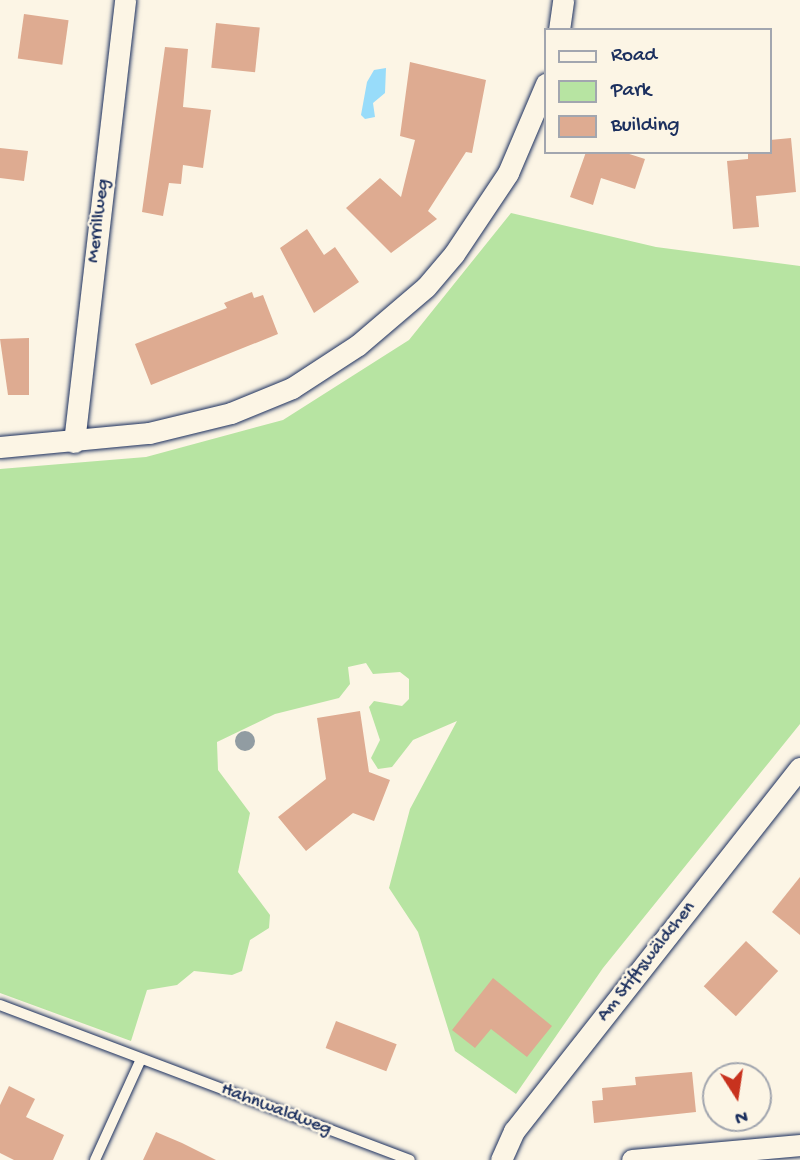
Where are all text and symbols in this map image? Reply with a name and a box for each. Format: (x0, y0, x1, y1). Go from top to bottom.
legend (544, 28, 772, 154)
text: Road (611, 44, 657, 69)
text: Park (611, 79, 651, 104)
text: Building (611, 114, 680, 139)
street label: Merrillweg (83, 178, 115, 264)
street label: Am Stiftswäldchen (593, 897, 701, 1027)
north arrow (702, 1062, 772, 1132)
street label: Hahnwaldweg (218, 1078, 334, 1142)
text: N (733, 1104, 750, 1129)

